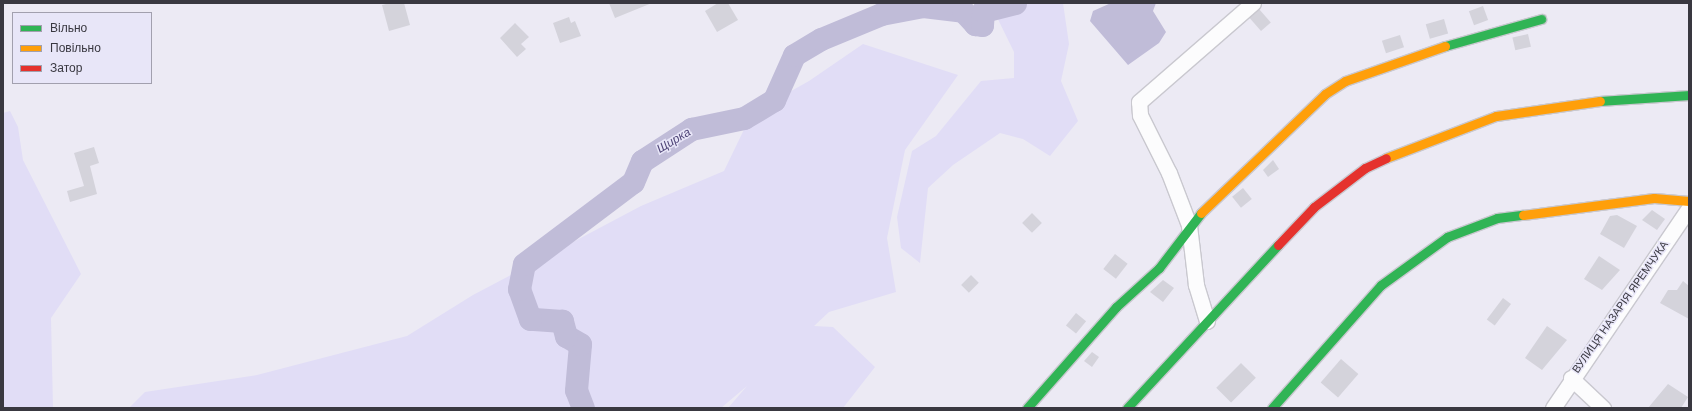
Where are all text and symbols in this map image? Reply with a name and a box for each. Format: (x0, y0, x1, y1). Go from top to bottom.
legend (12, 12, 152, 84)
text: Вільно (50, 21, 87, 35)
text: Повільно (50, 41, 101, 55)
text: Затор (50, 61, 82, 75)
water label: Щирка (655, 125, 693, 157)
street label: ВУЛИЦЯ НАЗАРІЯ ЯРЕМЧУКА (1569, 238, 1671, 376)

